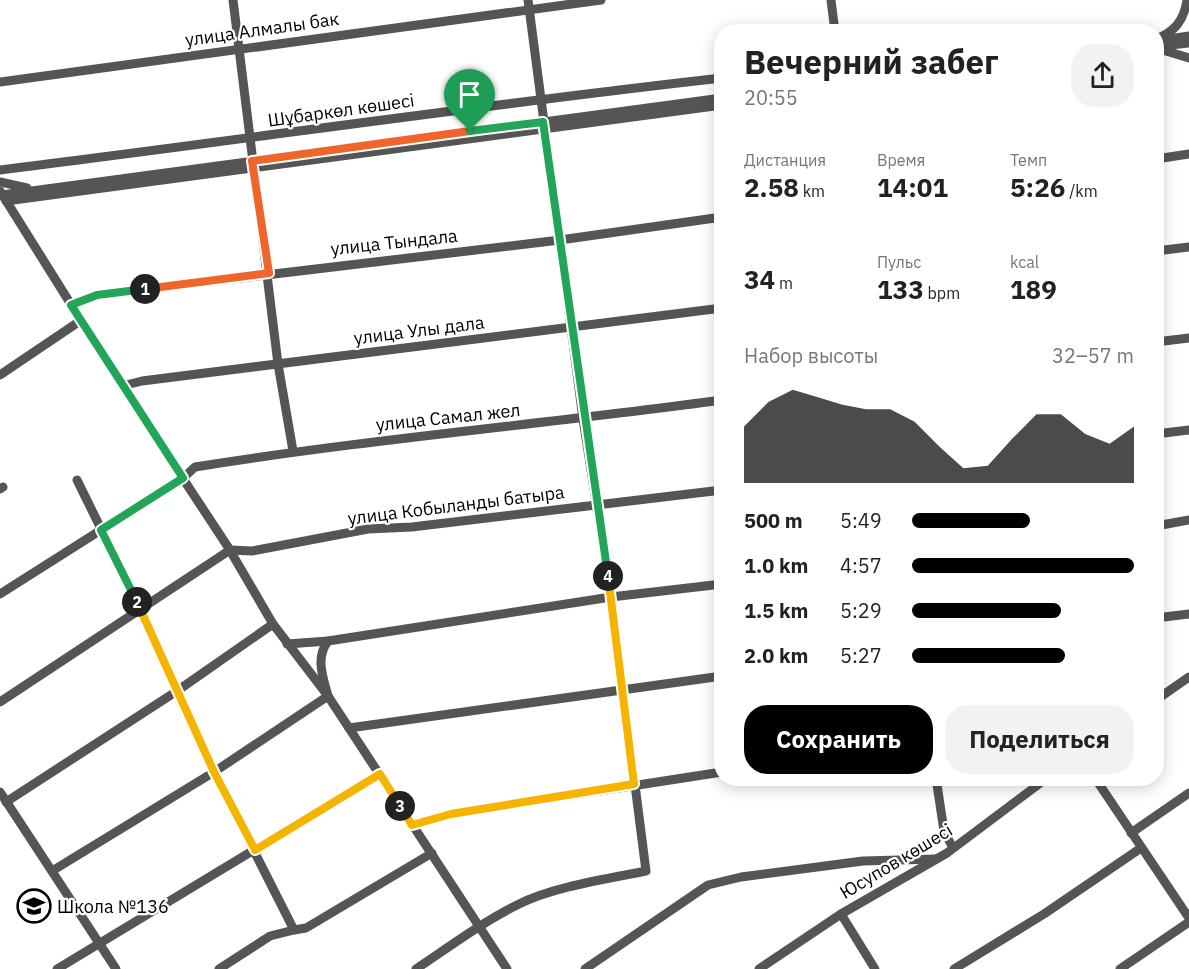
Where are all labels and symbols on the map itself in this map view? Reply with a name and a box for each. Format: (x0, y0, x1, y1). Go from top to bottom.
street label: улица Алмалы бак (183, 7, 341, 51)
pin (444, 69, 495, 131)
street label: Шұбаркөл көшесі (266, 88, 416, 132)
street label: улица Тындала (329, 224, 459, 260)
pin: 1 (130, 274, 160, 304)
street label: улица Улы дала (352, 311, 486, 349)
street label: улица Самал жел (375, 398, 521, 436)
street label: улица Кобыланды батыра (346, 480, 566, 530)
pin: 4 (593, 561, 623, 591)
pin: 2 (122, 587, 152, 617)
pin: 3 (385, 791, 415, 821)
street label: Юсупов көшесі (835, 818, 957, 904)
school or university icon: Школа №136 (16, 888, 52, 924)
place label: Школа №136 (57, 895, 169, 918)

